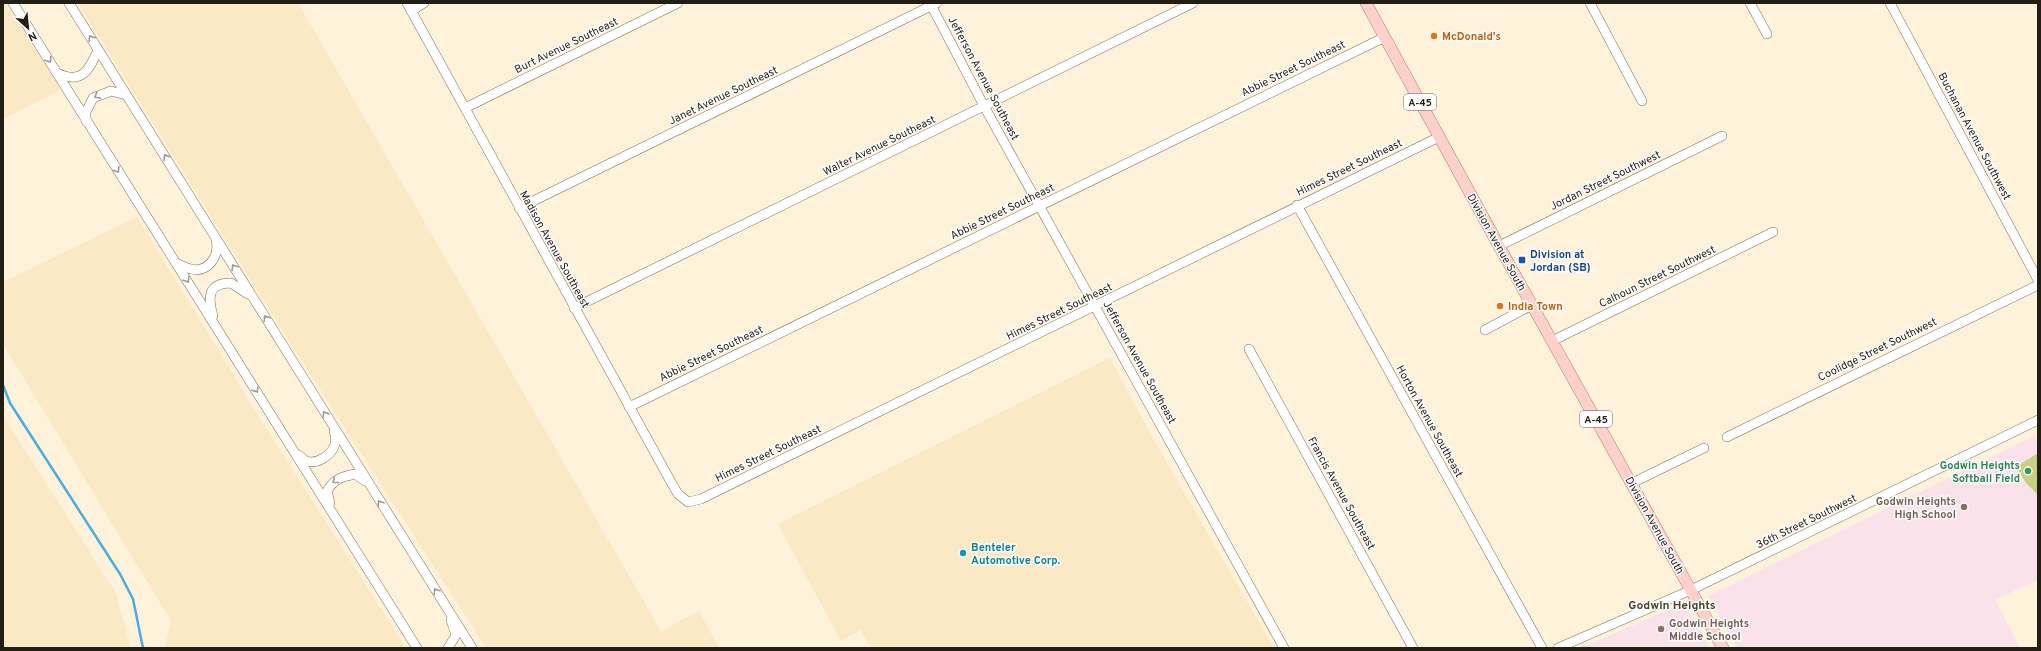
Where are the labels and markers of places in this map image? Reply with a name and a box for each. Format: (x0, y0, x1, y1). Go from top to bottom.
place label: McDonald's (1442, 30, 1501, 44)
marker: McDonald's (1429, 31, 1439, 41)
place label: Division at Jordan (SB) (1530, 248, 1591, 275)
marker: Division at Jordan (SB) (1517, 255, 1527, 265)
place label: India Town (1508, 300, 1563, 314)
marker: India Town (1495, 301, 1505, 311)
place label: Godwin Heights Softball Field (1940, 459, 2020, 486)
marker: Godwin Heights Softball Field (2023, 466, 2033, 476)
place label: Godwin Heights High School (1876, 495, 1956, 522)
marker: Godwin Heights High School (1959, 502, 1969, 512)
place label: Benteler Automotive Corp. (971, 541, 1061, 568)
marker: Benteler Automotive Corp. (958, 548, 968, 558)
place label: Godwin Heights Middle School (1669, 617, 1749, 644)
marker: Godwin Heights Middle School (1656, 624, 1666, 634)

